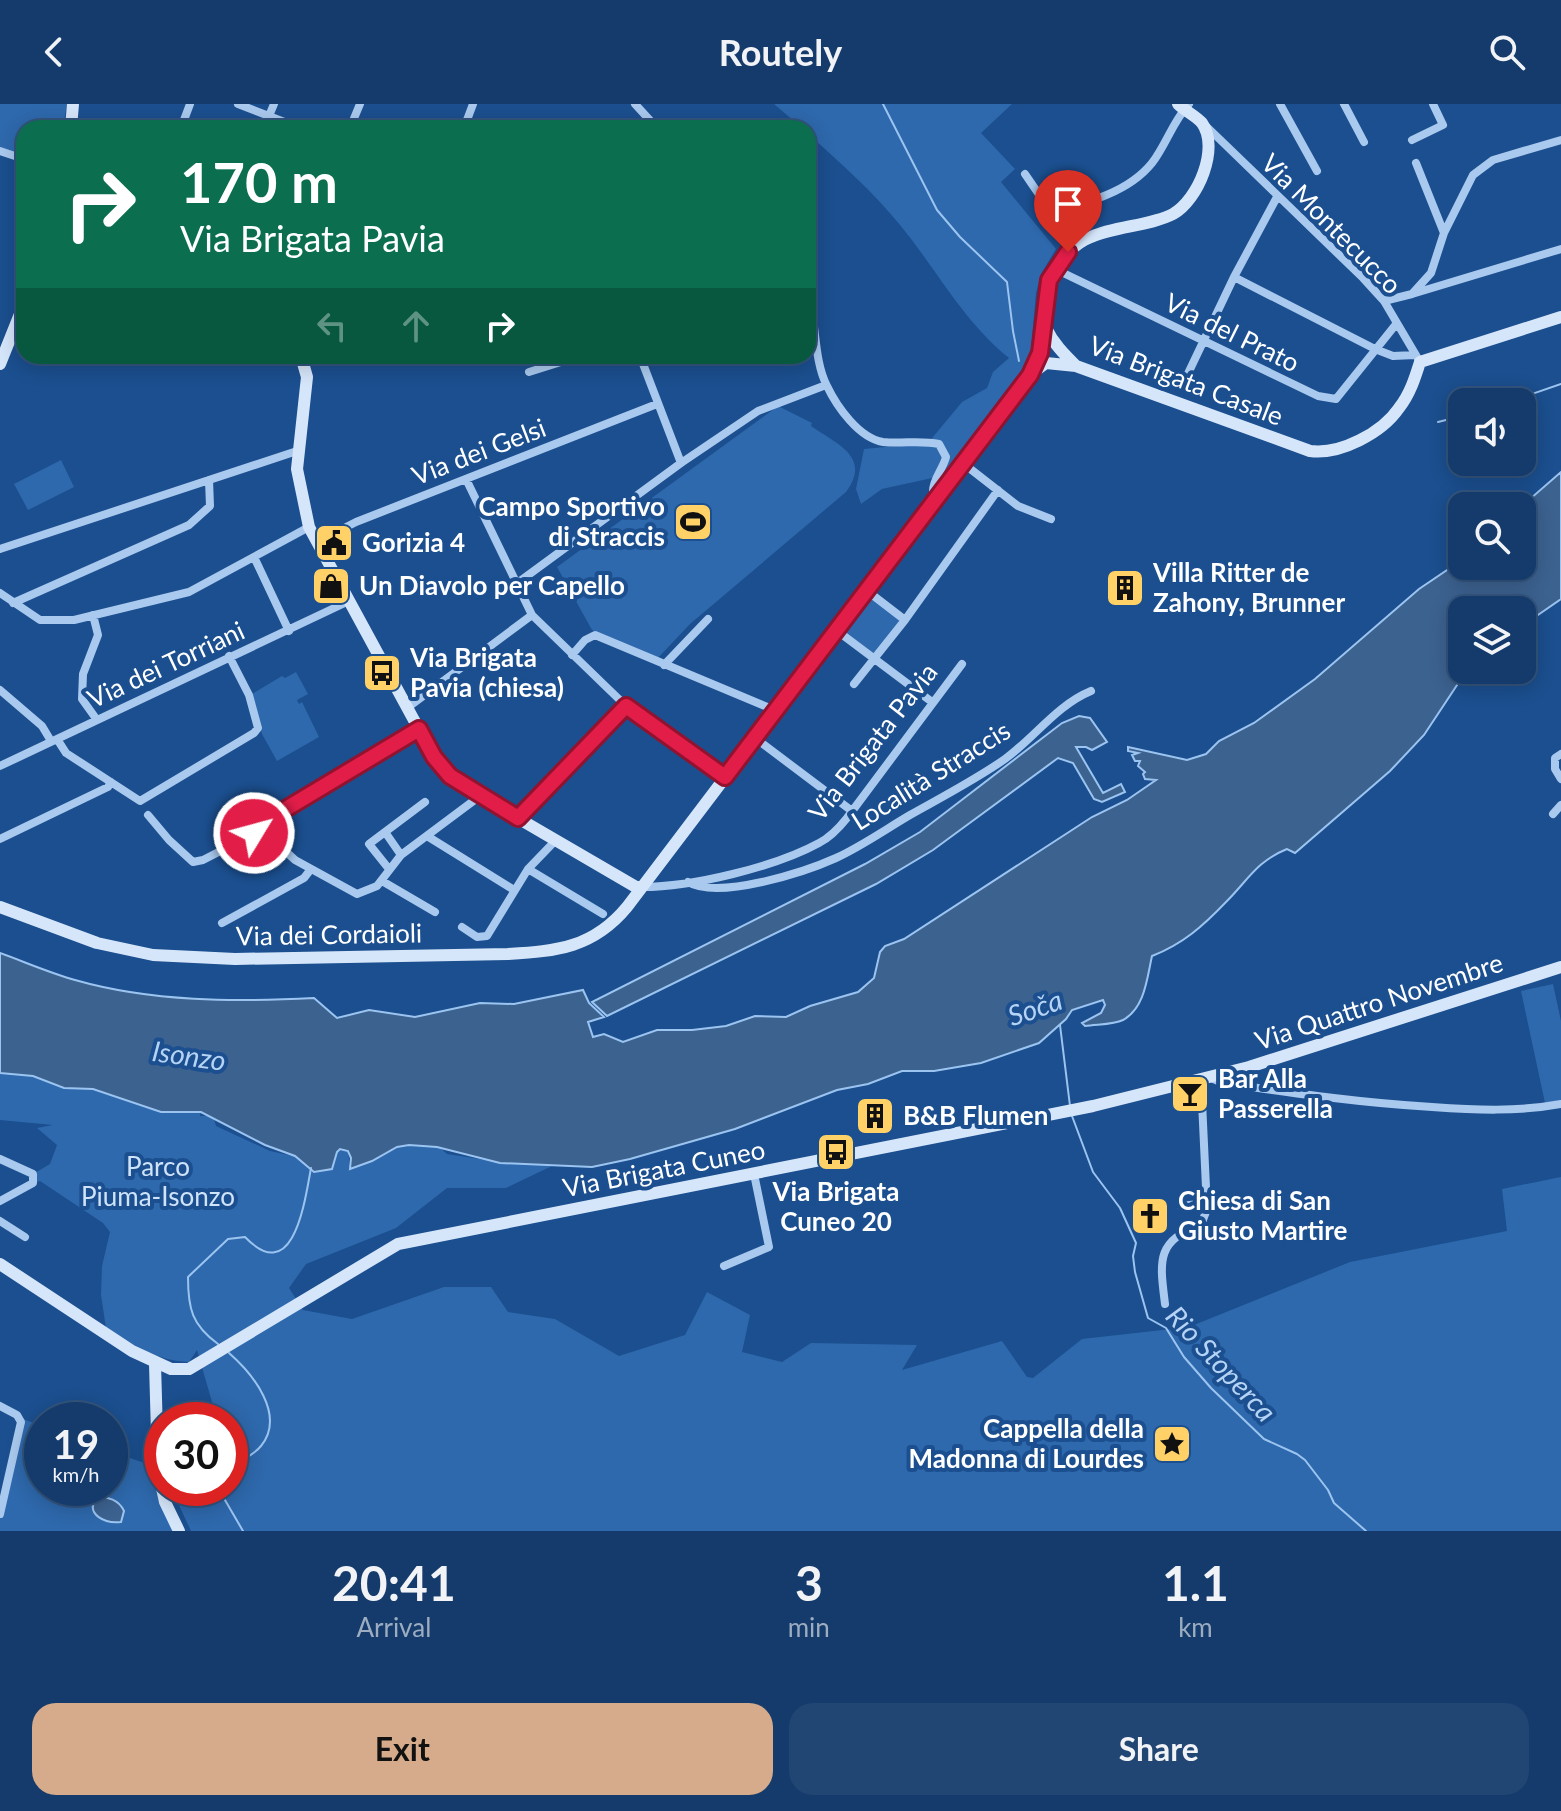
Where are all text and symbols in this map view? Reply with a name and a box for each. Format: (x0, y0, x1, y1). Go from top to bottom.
icon: back (32, 30, 76, 74)
text: Routely (719, 30, 842, 74)
icon: search (1485, 30, 1529, 74)
street label: Via Montecucco (1255, 146, 1409, 300)
text: 170 m (180, 148, 338, 215)
icon: right (48, 152, 152, 256)
pin (1034, 170, 1102, 252)
icon: arrive (1046, 182, 1090, 226)
text: Via Brigata Pavia (180, 216, 445, 260)
street label: Via del Prato (1160, 286, 1305, 378)
icon: left (310, 304, 354, 348)
icon: ahead (394, 304, 438, 348)
icon: right (478, 304, 522, 348)
street label: Via Brigata Casale (1085, 328, 1288, 432)
map controls (1448, 388, 1536, 684)
button: sound (1448, 388, 1536, 476)
street label: Via dei Gelsi (407, 411, 550, 491)
place label: Campo Sportivo di Straccis (478, 490, 665, 552)
button: search (1448, 492, 1536, 580)
sports icon: Campo Sportivo di Straccis (672, 501, 714, 543)
public building icon: Gorizia 4 (313, 522, 355, 564)
place label: Gorizia 4 (362, 526, 465, 558)
place label: Villa Ritter de Zahony, Brunner (1152, 556, 1345, 618)
shop icon: Un Diavolo per Capello (310, 565, 352, 607)
building icon: Villa Ritter de Zahony, Brunner (1104, 567, 1146, 609)
place label: Un Diavolo per Capello (359, 569, 625, 601)
button: layers (1448, 596, 1536, 684)
street label: Via dei Torriani (82, 614, 249, 714)
place label: Via Brigata Pavia (chiesa) (409, 641, 564, 703)
bus stop icon: Via Brigata Pavia (chiesa) (361, 652, 403, 694)
street label: Via Brigata Pavia (801, 656, 944, 827)
street label: Località Straccis (845, 714, 1016, 837)
position arrow (212, 791, 296, 875)
street label: Via dei Cordaioli (236, 916, 422, 952)
street label: Via Quattro Novembre (1251, 946, 1507, 1056)
water label: Soča (1003, 982, 1066, 1032)
water label: Isonzo (150, 1033, 228, 1077)
place label: Bar Alla Passerella (1218, 1062, 1333, 1124)
bar icon: Bar Alla Passerella (1169, 1073, 1211, 1115)
building icon: B&B Flumen (854, 1095, 896, 1137)
place label: B&B Flumen (903, 1099, 1048, 1131)
bus stop icon: Via Brigata Cuneo 20 (815, 1131, 857, 1173)
street label: Via Brigata Cuneo (560, 1133, 768, 1203)
park label: Parco Piuma-Isonzo (81, 1150, 235, 1212)
place label: Via Brigata Cuneo 20 (772, 1175, 899, 1237)
place label: Chiesa di San Giusto Martire (1178, 1184, 1348, 1246)
church icon: Chiesa di San Giusto Martire (1129, 1195, 1171, 1237)
water label: Rio Stoperca (1160, 1299, 1284, 1428)
speed limit sign: 30 (144, 1402, 248, 1506)
place label: Cappella della Madonna di Lourdes (909, 1412, 1144, 1474)
text: 19 (53, 1420, 99, 1468)
place icon: Cappella della Madonna di Lourdes (1151, 1423, 1193, 1465)
text: km/h (53, 1462, 99, 1486)
text: 20:41 (332, 1554, 456, 1611)
text: 3 (795, 1554, 823, 1611)
text: 1.1 (1162, 1554, 1229, 1611)
text: Arrival (356, 1611, 431, 1643)
text: min (788, 1611, 830, 1643)
text: km (1178, 1611, 1213, 1643)
button: Exit (32, 1703, 773, 1795)
button: Share (789, 1703, 1529, 1795)

